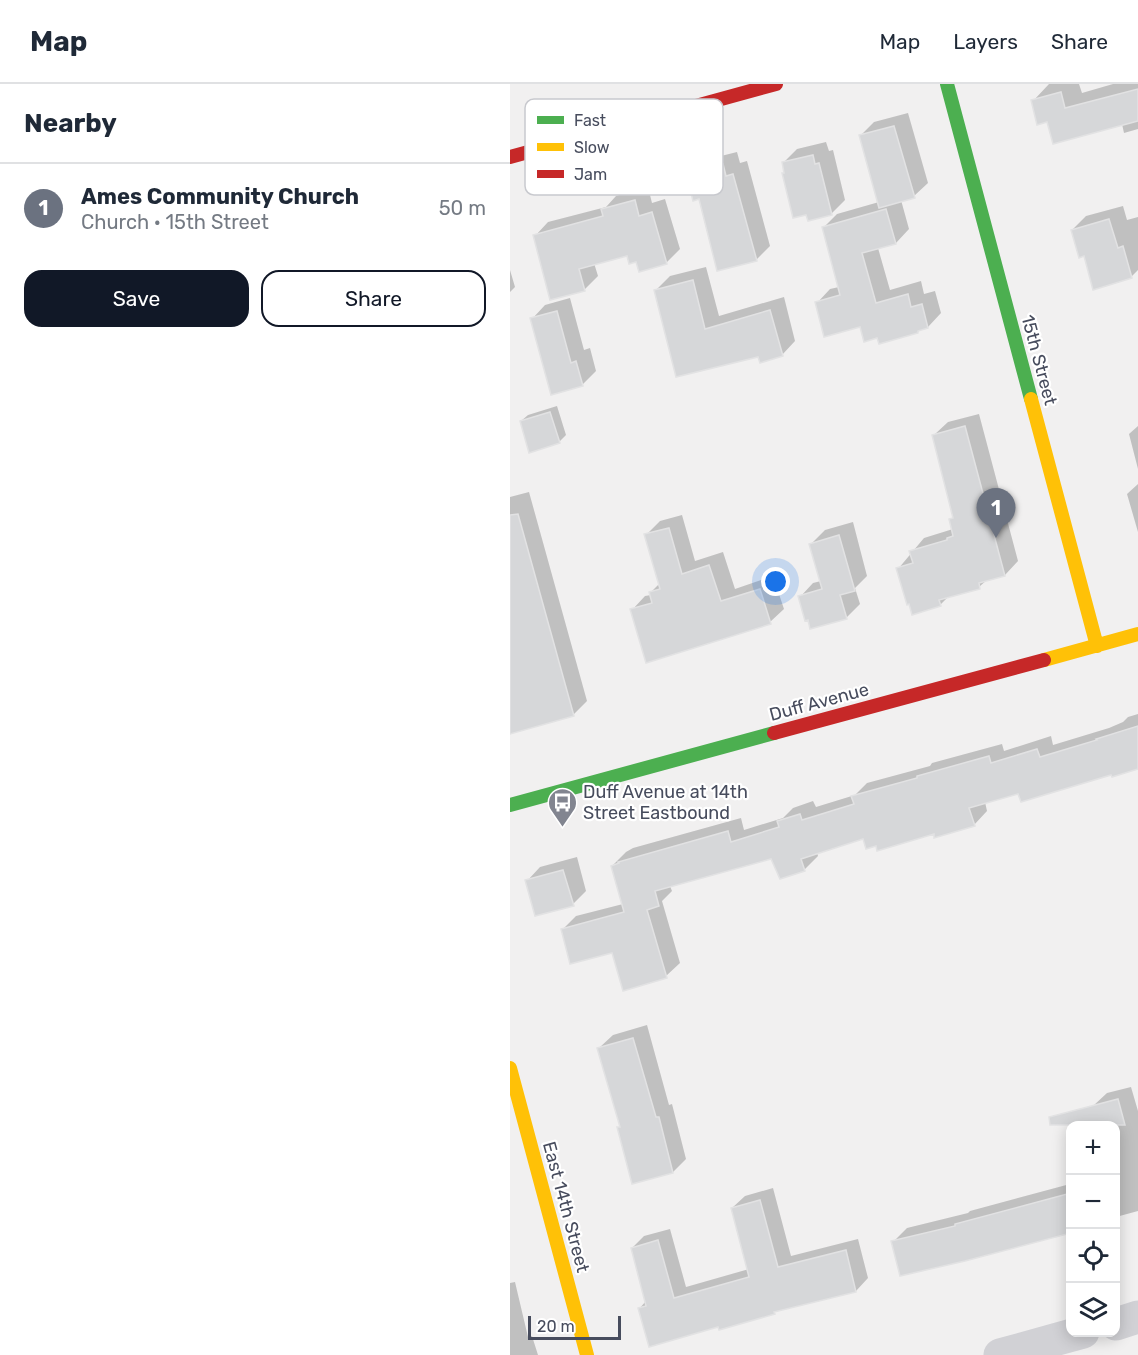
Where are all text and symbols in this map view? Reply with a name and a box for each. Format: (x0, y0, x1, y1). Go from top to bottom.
text: Map (30, 25, 87, 58)
text: Map (879, 29, 920, 54)
text: Layers (953, 29, 1018, 54)
text: Share (1051, 29, 1108, 54)
legend (525, 99, 723, 195)
text: Nearby (24, 108, 117, 139)
text: Fast (574, 111, 606, 130)
text: Slow (574, 138, 610, 157)
text: Jam (574, 165, 607, 184)
text: Ames Community Church (81, 183, 359, 210)
text: 1 (39, 196, 48, 220)
text: 50 m (439, 196, 486, 220)
text: Church · 15th Street (81, 210, 269, 234)
button: Save (24, 270, 249, 327)
button: Share (261, 270, 486, 327)
street label: 15th Street (1016, 312, 1062, 408)
pin: 1 (976, 488, 1016, 538)
your location (761, 567, 790, 596)
street label: Duff Avenue (767, 678, 871, 726)
place label: Duff Avenue at 14th Street Eastbound (583, 781, 748, 824)
bus stop icon: Duff Avenue at 14th Street Eastbound (546, 786, 578, 828)
map controls (1066, 1121, 1120, 1337)
button: + (1066, 1121, 1120, 1175)
street label: East 14th Street (538, 1139, 594, 1275)
button: − (1066, 1175, 1120, 1229)
button: locate (1066, 1229, 1120, 1283)
button: layers (1066, 1283, 1120, 1337)
scale bar (528, 1313, 621, 1340)
text: 20 m (537, 1317, 575, 1336)

